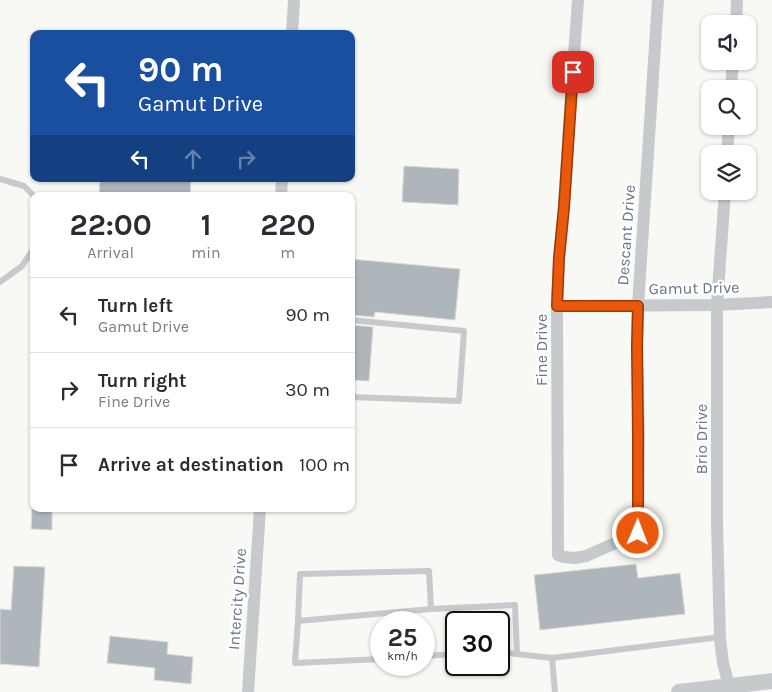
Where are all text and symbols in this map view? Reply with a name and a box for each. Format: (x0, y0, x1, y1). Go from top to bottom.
map controls (701, 15, 756, 200)
button: sound (701, 15, 756, 70)
text: 90 m (138, 49, 224, 90)
icon: left (55, 50, 120, 115)
pin (552, 51, 594, 93)
icon: arrive (559, 58, 587, 86)
button: search (701, 80, 756, 135)
text: Gamut Drive (138, 91, 263, 117)
icon: left (126, 145, 154, 173)
icon: ahead (179, 145, 207, 173)
icon: right (232, 145, 260, 173)
button: layers (701, 145, 756, 200)
street label: Descant Drive (613, 184, 639, 286)
text: 22:00 (69, 207, 152, 243)
text: 1 (201, 207, 211, 243)
text: 220 (260, 207, 315, 243)
text: Arrival (87, 243, 134, 262)
text: min (191, 243, 221, 262)
text: m (280, 243, 295, 262)
street label: Gamut Drive (648, 278, 740, 298)
text: Turn left (98, 295, 173, 317)
icon: left (55, 301, 83, 329)
text: 90 m (285, 304, 330, 326)
street label: Fine Drive (532, 314, 551, 386)
text: Gamut Drive (98, 317, 189, 336)
text: Turn right (98, 370, 187, 392)
icon: right (55, 376, 83, 404)
text: 30 m (285, 379, 330, 401)
text: Fine Drive (98, 392, 170, 411)
street label: Brio Drive (692, 404, 711, 474)
icon: arrive (55, 451, 83, 479)
text: Arrive at destination (98, 454, 284, 476)
text: 100 m (299, 454, 350, 476)
position arrow (611, 506, 663, 558)
street label: Intercity Drive (224, 548, 250, 650)
speed limit sign: 30 (445, 611, 510, 676)
text: 25 (388, 623, 417, 652)
text: km/h (387, 649, 418, 663)

